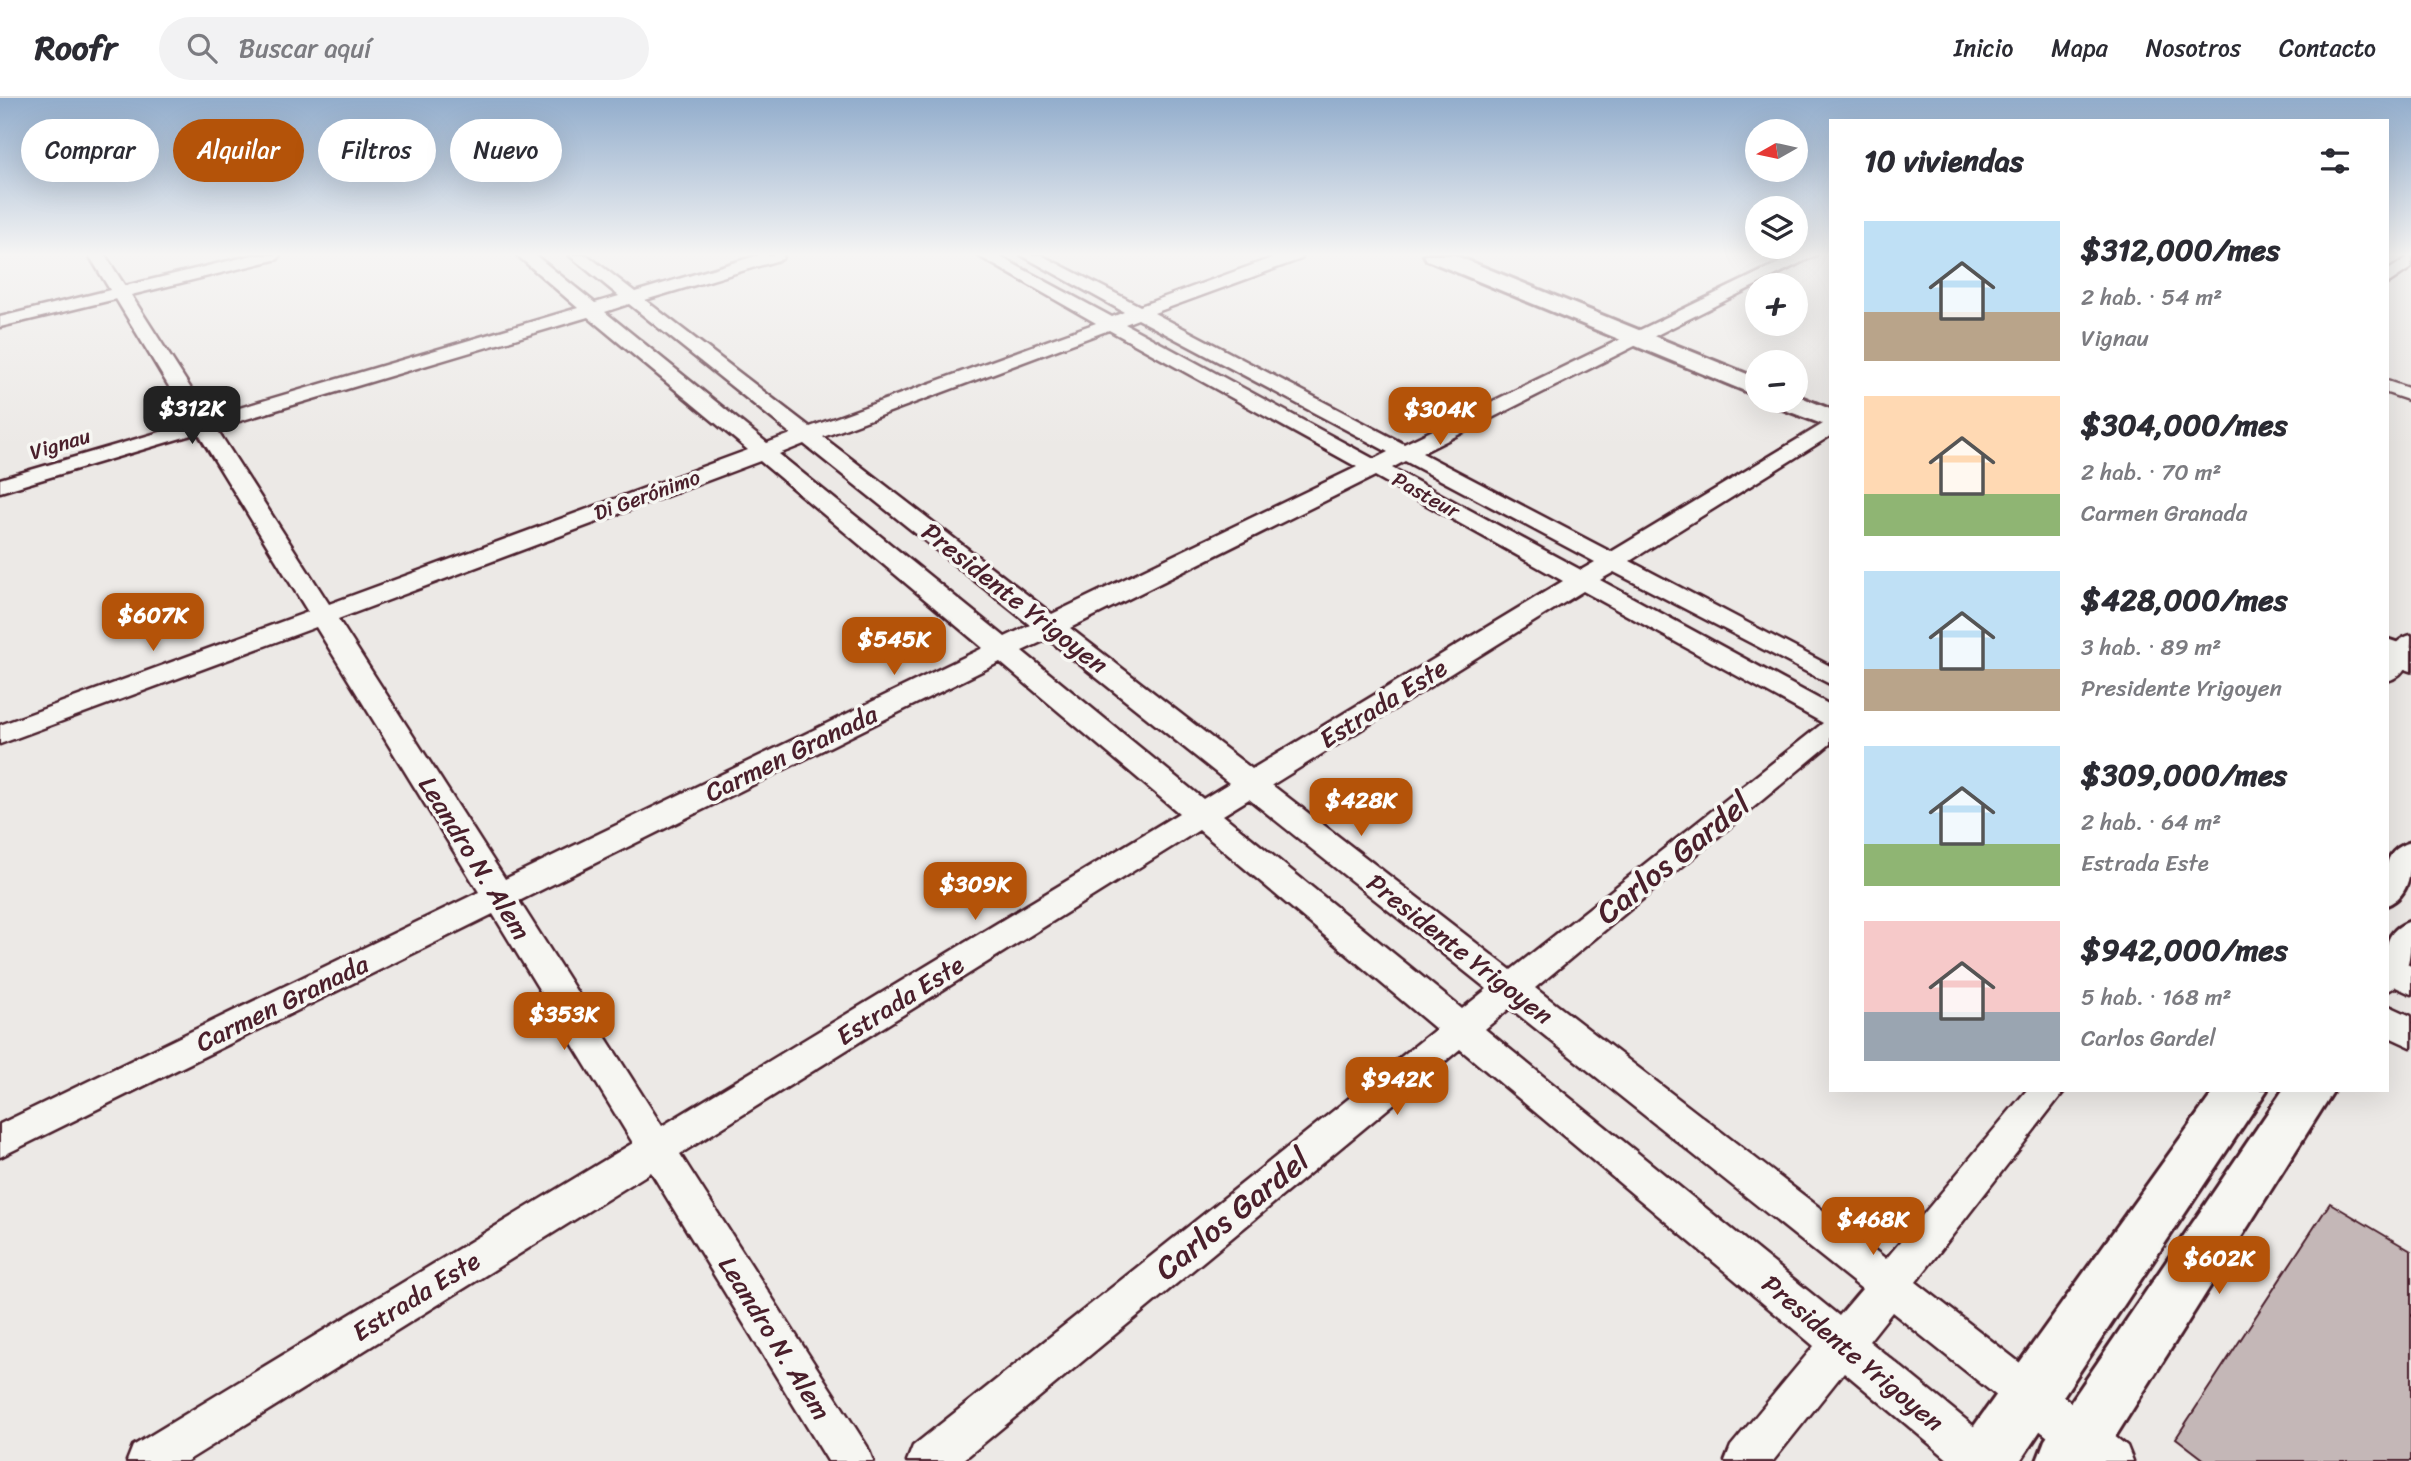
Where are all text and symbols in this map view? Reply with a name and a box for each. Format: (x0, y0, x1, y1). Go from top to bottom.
search box (159, 17, 649, 80)
text: Roofr (35, 19, 117, 77)
text: Buscar aquí (239, 25, 371, 71)
text: Inicio (1954, 27, 2013, 69)
text: Mapa (2051, 27, 2108, 69)
text: Nosotros (2146, 27, 2241, 69)
text: Contacto (2279, 27, 2376, 69)
icon: search (183, 29, 221, 67)
chip: Comprar (21, 119, 159, 182)
chip: Alquilar (173, 119, 304, 182)
chip: Filtros (318, 119, 436, 182)
chip: Nuevo (450, 119, 562, 182)
north arrow (1745, 119, 1808, 182)
map controls (1745, 119, 1808, 413)
text: 10 viviendas (1864, 134, 2024, 188)
icon: filters (2316, 142, 2354, 180)
button: layers (1745, 196, 1808, 259)
text: $312,000/mes (2081, 223, 2280, 277)
icon: home (1920, 249, 2004, 333)
button: + (1745, 273, 1808, 336)
text: 2 hab. · 54 m² (2081, 277, 2222, 318)
text: Vignau (2081, 318, 2149, 359)
button: − (1745, 350, 1808, 413)
pin: $312K (143, 386, 241, 446)
text: $312K (159, 388, 225, 429)
pin: $304K (1391, 388, 1489, 447)
text: $304K (1404, 389, 1476, 430)
text: $304,000/mes (2081, 398, 2287, 452)
street label: Vignau (25, 417, 95, 471)
icon: home (1920, 424, 2004, 508)
text: 2 hab. · 70 m² (2081, 452, 2222, 493)
street label: Di Gerónimo (588, 458, 706, 532)
street label: Pasteur (1385, 461, 1468, 530)
text: Carmen Granada (2081, 493, 2247, 534)
street label: Presidente Yrigoyen (911, 510, 1119, 686)
text: $428,000/mes (2081, 573, 2287, 627)
pin: $607K (104, 594, 202, 653)
text: $607K (118, 595, 188, 636)
icon: home (1920, 599, 2004, 683)
pin: $545K (845, 618, 943, 677)
text: $545K (858, 619, 930, 660)
text: 3 hab. · 89 m² (2081, 627, 2221, 668)
street label: Estrada Este (1310, 645, 1457, 761)
text: Presidente Yrigoyen (2081, 668, 2282, 709)
street label: Carmen Granada (696, 691, 886, 815)
text: $309,000/mes (2081, 748, 2287, 802)
street label: Leandro N. Alem (406, 767, 544, 949)
icon: home (1920, 774, 2004, 858)
street label: Carlos Gardel (1583, 777, 1765, 940)
pin: $428K (1312, 778, 1410, 838)
text: $428K (1326, 780, 1396, 821)
text: 2 hab. · 64 m² (2081, 802, 2221, 843)
text: Estrada Este (2081, 843, 2209, 884)
street label: Presidente Yrigoyen (1356, 861, 1564, 1037)
pin: $309K (926, 862, 1024, 922)
text: $309K (940, 864, 1010, 905)
text: $942,000/mes (2081, 923, 2288, 977)
street label: Carmen Granada (187, 941, 377, 1065)
street label: Estrada Este (827, 942, 974, 1058)
icon: home (1920, 949, 2004, 1033)
text: 5 hab. · 168 m² (2081, 977, 2231, 1018)
pin: $353K (515, 992, 613, 1052)
text: $353K (530, 994, 598, 1035)
text: Carlos Gardel (2081, 1018, 2216, 1059)
pin: $942K (1348, 1058, 1446, 1117)
text: $942K (1361, 1059, 1433, 1100)
street label: Carlos Gardel (1142, 1133, 1324, 1296)
pin: $468K (1824, 1198, 1922, 1257)
text: $468K (1838, 1199, 1908, 1240)
pin: $602K (2170, 1236, 2268, 1296)
street label: Estrada Este (343, 1238, 490, 1354)
text: $602K (2184, 1238, 2254, 1279)
street label: Leandro N. Alem (706, 1247, 844, 1429)
street label: Presidente Yrigoyen (1751, 1262, 1955, 1444)

